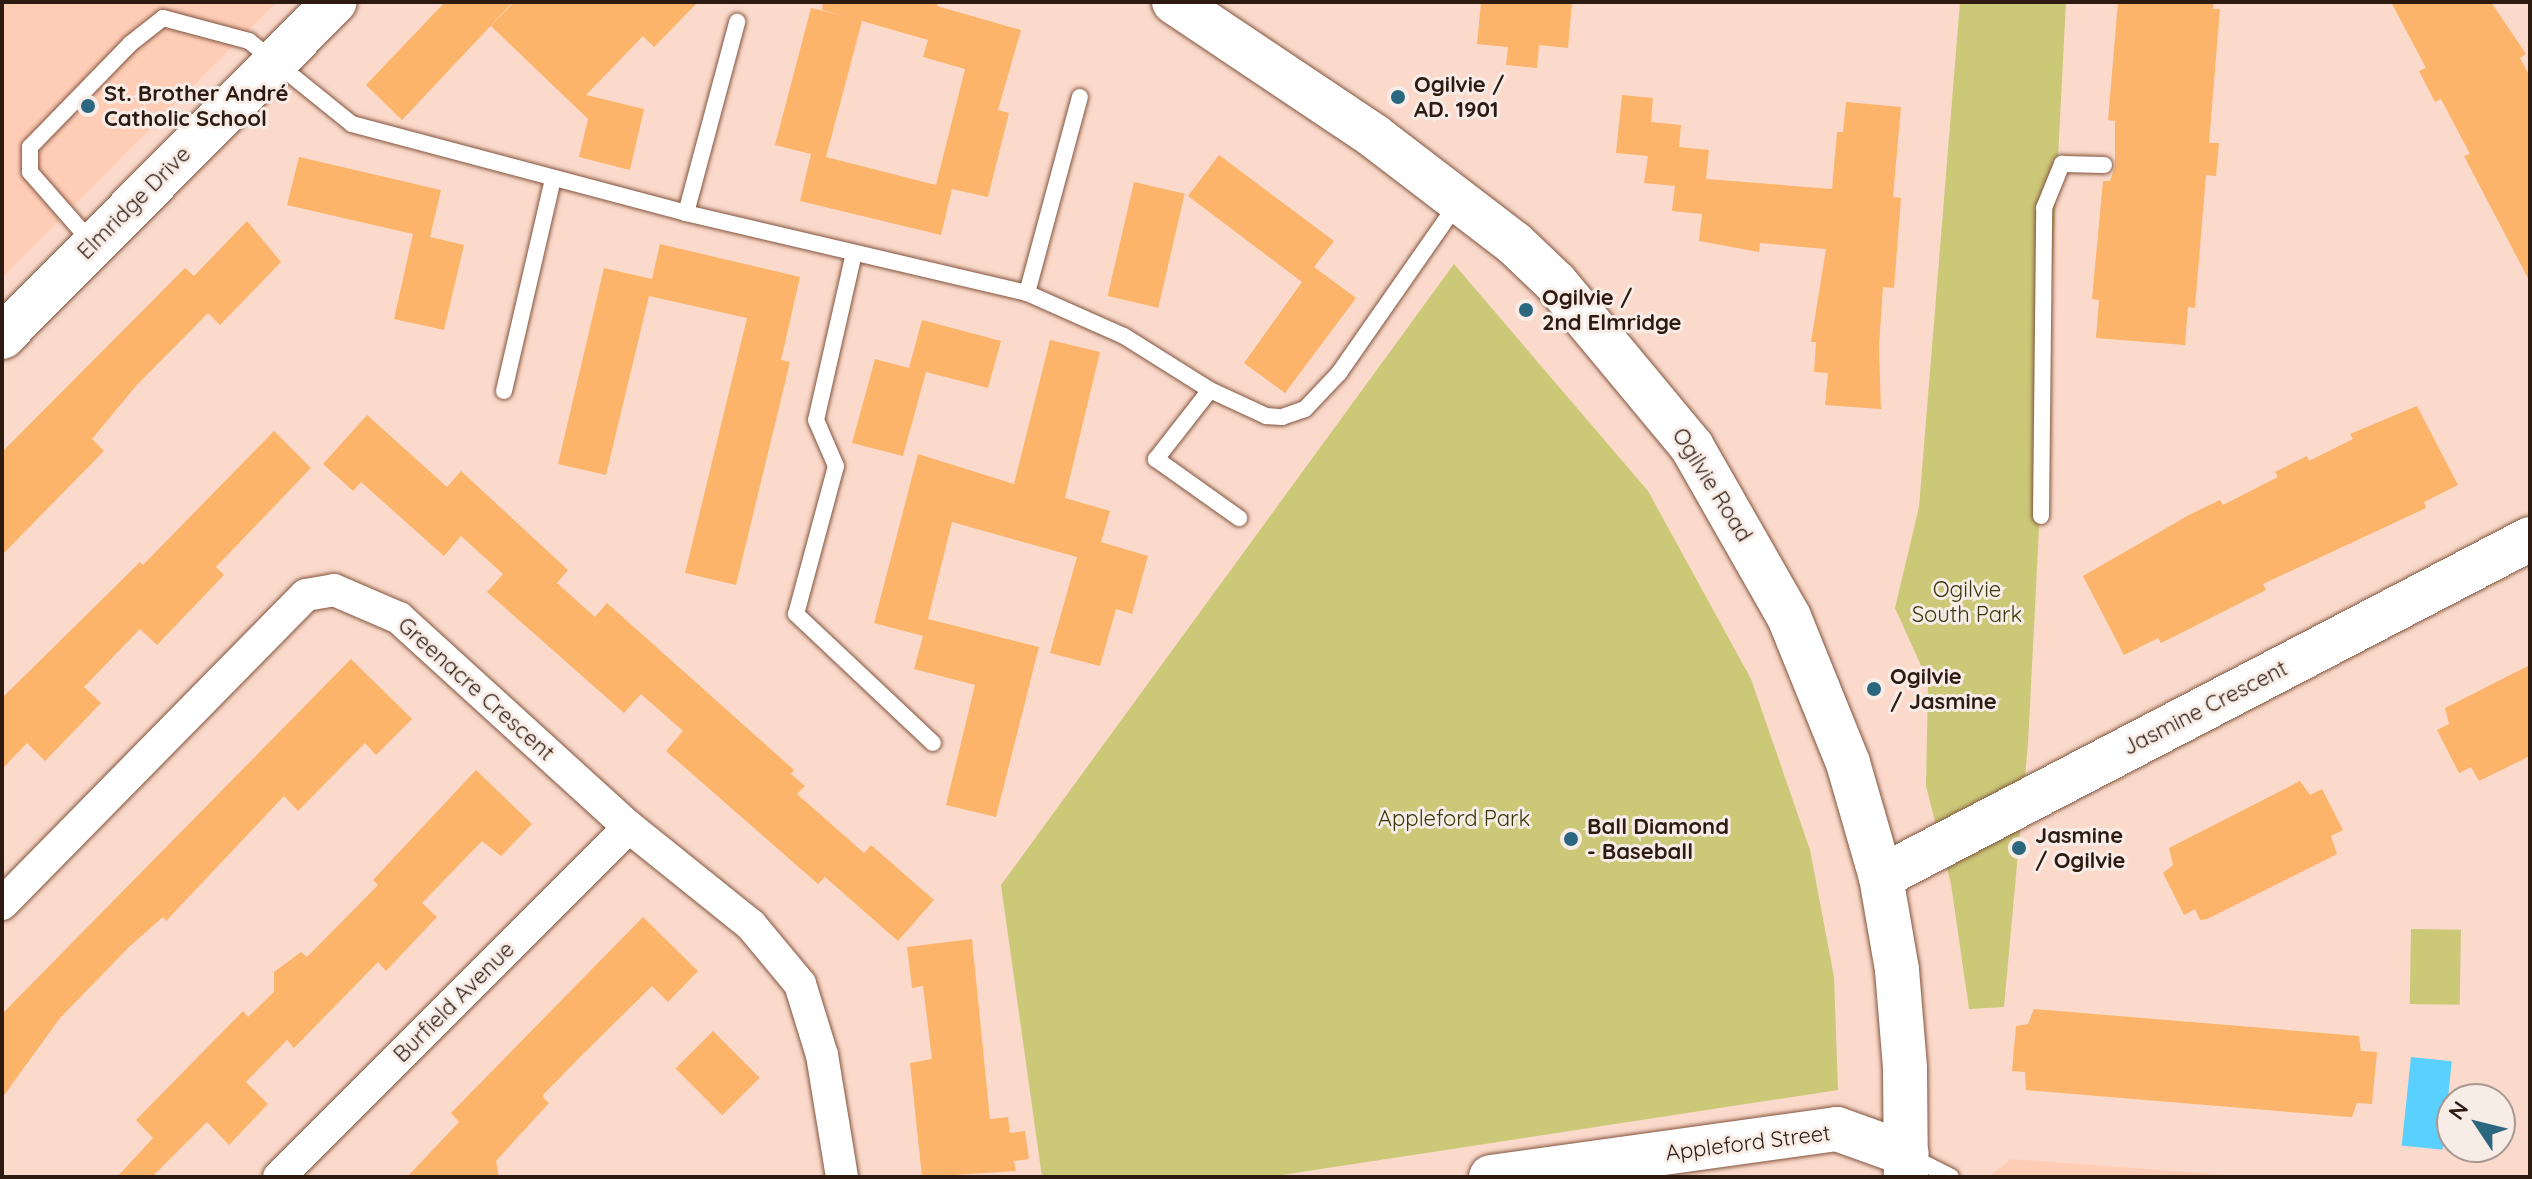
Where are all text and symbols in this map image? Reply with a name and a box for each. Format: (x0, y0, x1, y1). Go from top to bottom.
place label: Ogilvie / AD. 1901 (1414, 71, 1505, 122)
place label: St. Brother André Catholic School (104, 80, 289, 132)
marker: Ogilvie / AD. 1901 (1389, 88, 1407, 106)
marker: St. Brother André Catholic School (79, 97, 97, 115)
street label: Elmridge Drive (72, 141, 196, 265)
place label: Ogilvie / 2nd Elmridge (1542, 284, 1682, 336)
marker: Ogilvie / 2nd Elmridge (1517, 301, 1535, 319)
street label: Ogilvie Road (1667, 423, 1757, 547)
park label: Ogilvie South Park (1912, 576, 2022, 628)
street label: Greenacre Crescent (392, 612, 560, 766)
street label: Jasmine Crescent (2118, 655, 2292, 761)
place label: Ogilvie / Jasmine (1890, 663, 1997, 714)
marker: Ogilvie / Jasmine (1865, 680, 1883, 698)
park label: Appleford Park (1378, 806, 1530, 832)
place label: Ball Diamond - Baseball (1587, 813, 1729, 864)
place label: Jasmine / Ogilvie (2035, 822, 2126, 874)
marker: Ball Diamond - Baseball (1562, 830, 1580, 848)
marker: Jasmine / Ogilvie (2010, 839, 2028, 857)
street label: Burfield Avenue (388, 936, 520, 1068)
north arrow (2436, 1083, 2516, 1163)
text: N (2442, 1096, 2474, 1125)
street label: Appleford Street (1664, 1120, 1832, 1166)

